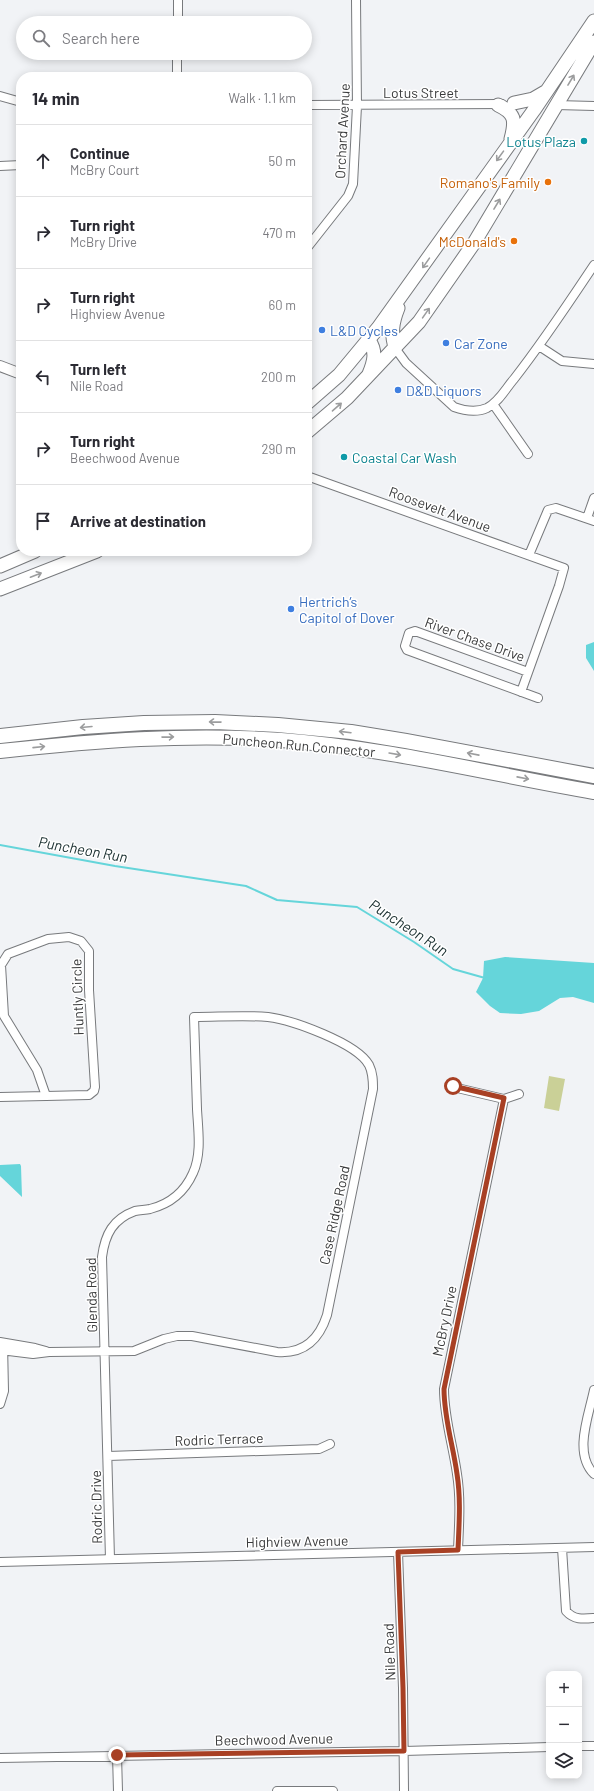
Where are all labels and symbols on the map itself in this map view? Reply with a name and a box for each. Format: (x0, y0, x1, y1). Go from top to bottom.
one-way arrow (568, 74, 576, 86)
street label: Orchard Avenue (331, 83, 353, 179)
street label: Lotus Street (383, 84, 459, 101)
place label: Lotus Plaza (506, 133, 576, 150)
marker: Lotus Plaza (579, 136, 589, 146)
one-way arrow (496, 151, 504, 162)
place label: Romano's Family (440, 174, 541, 191)
marker: Romano's Family (543, 177, 553, 187)
one-way arrow (494, 198, 502, 210)
place label: McDonald's (439, 233, 506, 250)
marker: McDonald's (509, 236, 519, 246)
one-way arrow (422, 257, 430, 268)
one-way arrow (422, 307, 430, 318)
place label: L&D Cycles (330, 322, 398, 339)
marker: L&D Cycles (317, 325, 327, 335)
place label: Car Zone (454, 335, 508, 352)
marker: Car Zone (441, 338, 451, 348)
place label: D&D Liquors (406, 382, 482, 399)
marker: D&D Liquors (393, 385, 403, 395)
one-way arrow (331, 402, 342, 411)
place label: Coastal Car Wash (352, 449, 457, 466)
marker: Coastal Car Wash (339, 452, 349, 462)
street label: Roosevelt Avenue (387, 483, 493, 535)
one-way arrow (30, 571, 42, 579)
place label: Hertrich’s Capitol of Dover (299, 593, 395, 626)
marker: Hertrich’s Capitol of Dover (286, 604, 296, 614)
street label: River Chase Drive (423, 613, 527, 665)
one-way arrow (209, 718, 222, 726)
one-way arrow (80, 723, 93, 730)
one-way arrow (339, 728, 352, 736)
street label: Puncheon Run Connector (222, 730, 376, 760)
one-way arrow (161, 733, 174, 741)
one-way arrow (32, 743, 45, 750)
one-way arrow (467, 750, 480, 758)
one-way arrow (388, 751, 401, 759)
one-way arrow (516, 775, 529, 783)
water label: Puncheon Run (37, 832, 129, 866)
water label: Puncheon Run (366, 895, 452, 959)
street label: Huntly Circle (67, 958, 87, 1036)
route start (444, 1077, 462, 1095)
street label: Case Ridge Road (315, 1164, 353, 1266)
street label: Glenda Road (82, 1257, 100, 1333)
street label: McBry Drive (428, 1284, 460, 1358)
street label: Rodric Terrace (174, 1429, 264, 1449)
street label: Rodric Drive (87, 1470, 105, 1544)
street label: Highview Avenue (246, 1532, 348, 1550)
street label: Nile Road (380, 1623, 398, 1681)
street label: Beechwood Avenue (215, 1729, 333, 1749)
route end (108, 1746, 126, 1764)

